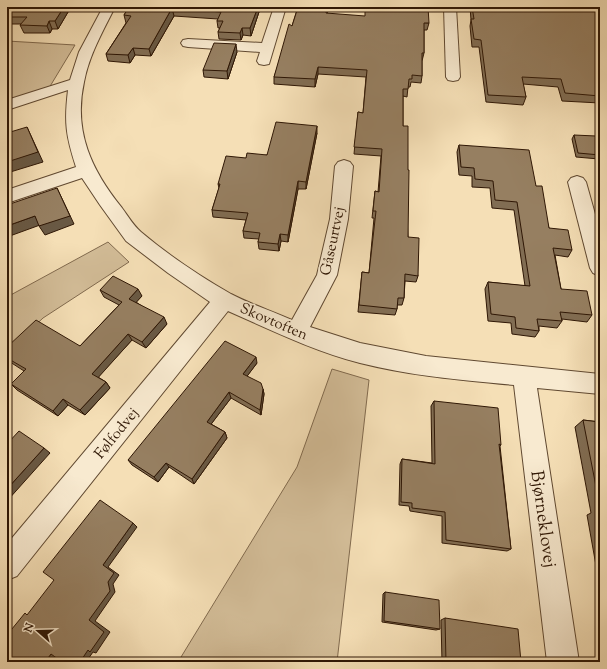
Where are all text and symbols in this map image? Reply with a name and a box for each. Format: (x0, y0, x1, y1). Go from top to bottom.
street label: Gåseurtvej (316, 205, 351, 278)
street label: Skovtoften (236, 299, 311, 346)
street label: Følfodvej (90, 404, 144, 464)
street label: Bjørneklovej (522, 469, 562, 570)
north arrow (18, 611, 58, 651)
text: N (20, 621, 39, 636)

